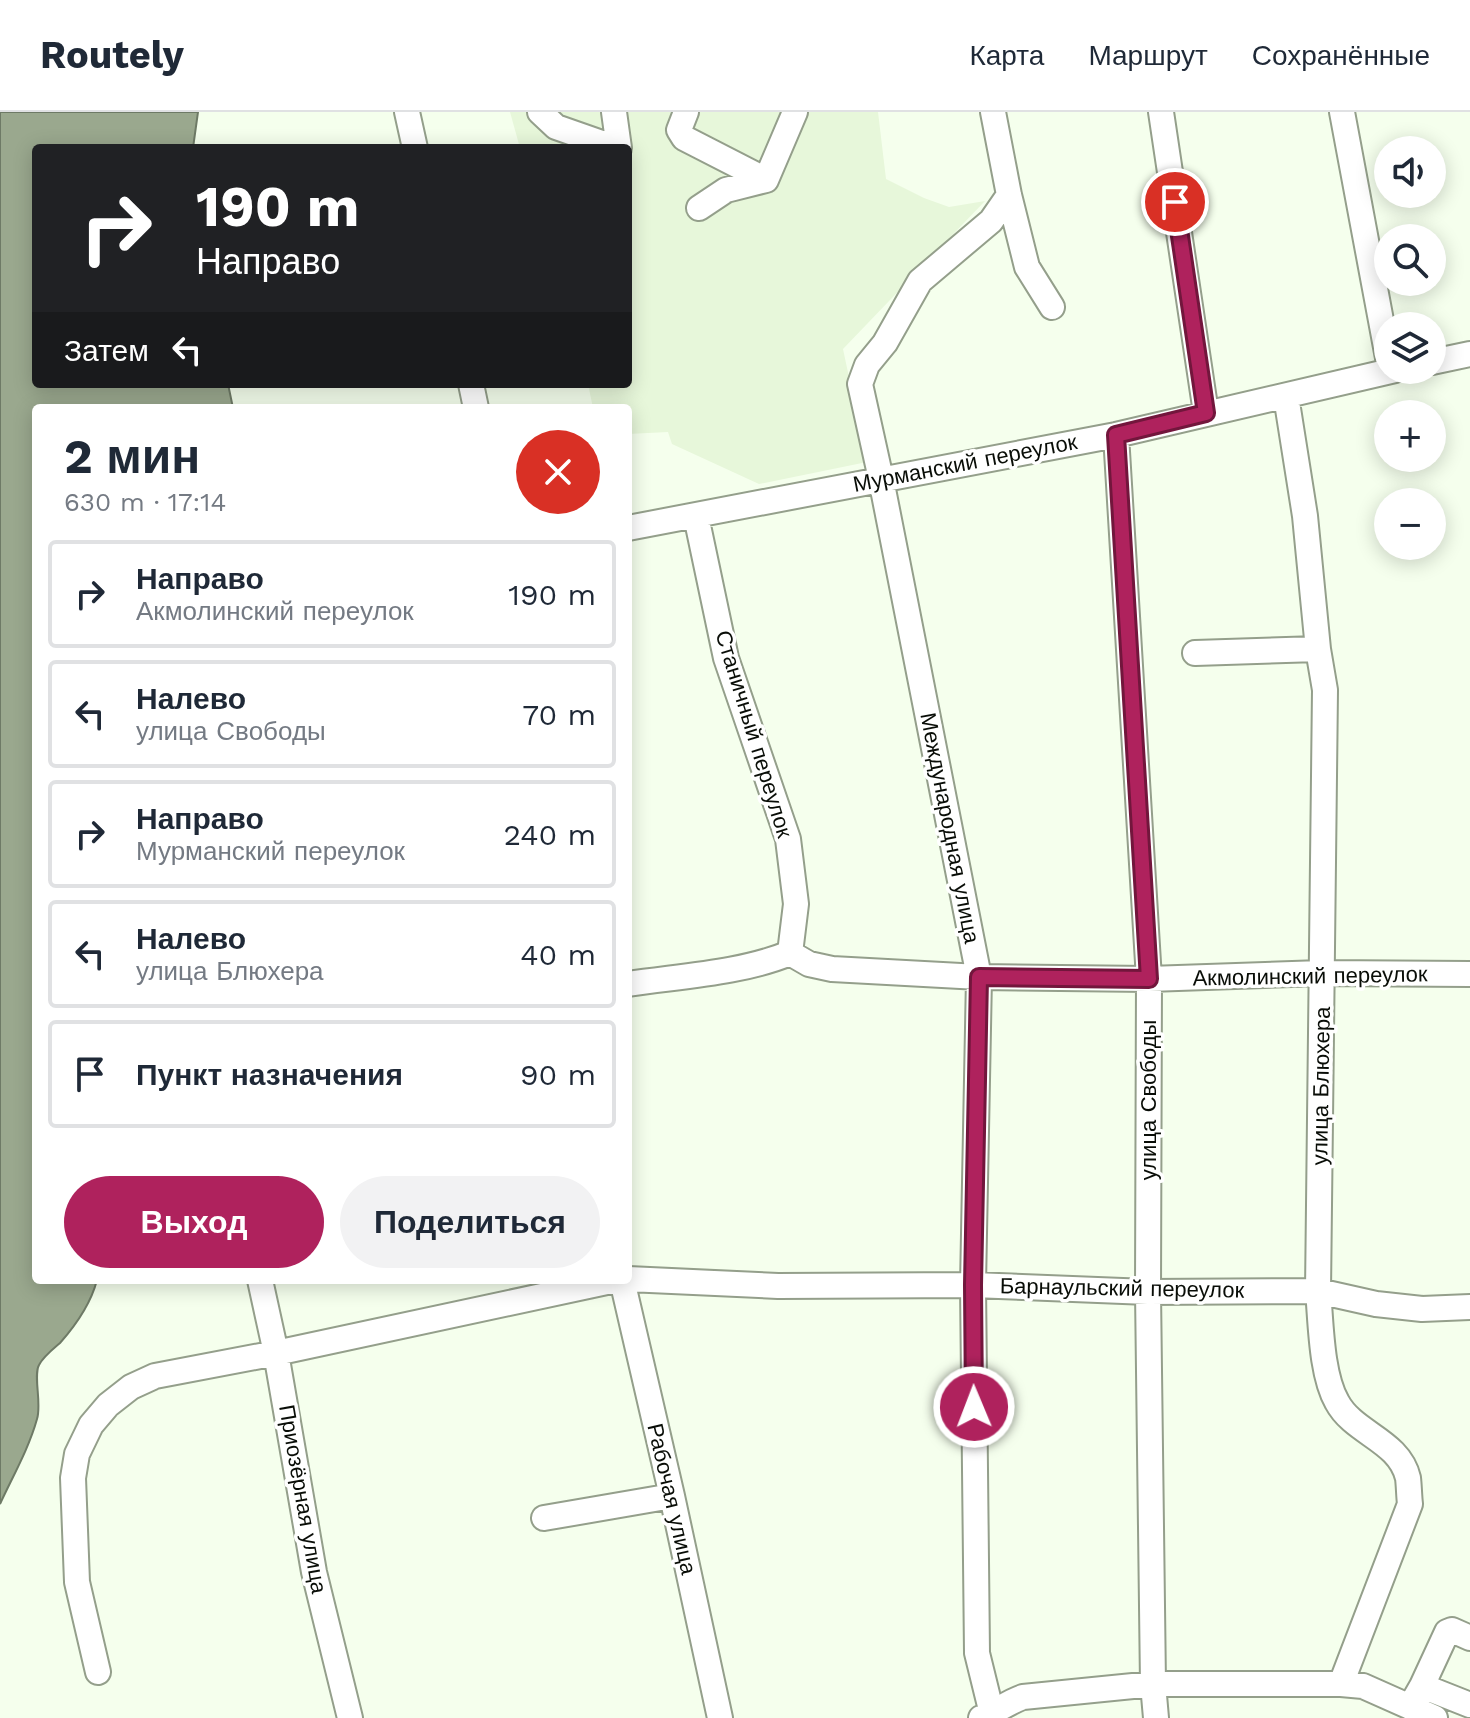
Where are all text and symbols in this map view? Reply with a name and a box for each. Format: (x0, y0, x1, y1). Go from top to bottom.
text: Routely (40, 33, 184, 77)
text: Карта (969, 39, 1044, 72)
text: Маршрут (1088, 39, 1208, 72)
text: Сохранённые (1252, 39, 1430, 72)
map controls (1374, 136, 1446, 560)
button: sound (1374, 136, 1446, 208)
pin (1141, 168, 1209, 236)
text: 190 m (196, 174, 359, 240)
icon: right (64, 176, 168, 280)
icon: arrive (1153, 180, 1197, 224)
button: search (1374, 224, 1446, 296)
text: Направо (196, 241, 340, 283)
button: layers (1374, 312, 1446, 384)
icon: left (165, 328, 209, 372)
text: Затем (64, 333, 149, 368)
button: + (1374, 400, 1446, 472)
text: 2 мин (64, 428, 200, 485)
street label: Мурманский переулок (851, 429, 1079, 497)
button: close (516, 430, 600, 514)
text: 630 m · 17:14 (64, 487, 226, 517)
button: − (1374, 488, 1446, 560)
text: Направо (136, 561, 264, 596)
icon: right (68, 572, 112, 616)
text: 190 m (508, 577, 596, 612)
text: Акмолинский переулок (136, 596, 414, 626)
street label: Станичный переулок (711, 627, 798, 841)
text: Налево (136, 681, 246, 716)
icon: left (68, 692, 112, 736)
text: 70 m (522, 697, 596, 732)
street label: Международная улица (915, 710, 985, 946)
text: улица Свободы (136, 716, 326, 746)
text: Направо (136, 801, 264, 836)
icon: right (68, 812, 112, 856)
text: 240 m (504, 817, 596, 852)
text: Мурманский переулок (136, 836, 405, 866)
text: Налево (136, 921, 246, 956)
icon: left (68, 932, 112, 976)
text: 40 m (520, 937, 596, 972)
text: улица Блюхера (136, 956, 324, 986)
street label: Акмолинский переулок (1192, 961, 1428, 991)
street label: улица Блюхера (1307, 1006, 1335, 1166)
street label: улица Свободы (1136, 1020, 1161, 1180)
icon: arrive (68, 1052, 112, 1096)
text: Пункт назначения (136, 1057, 403, 1092)
text: 90 m (520, 1057, 596, 1092)
button: Выход (64, 1176, 324, 1268)
button: Поделиться (340, 1176, 600, 1268)
street label: Барнаульский переулок (1000, 1273, 1245, 1303)
position arrow (932, 1365, 1016, 1449)
street label: Приозёрная улица (274, 1403, 332, 1596)
street label: Рабочая улица (642, 1421, 702, 1578)

